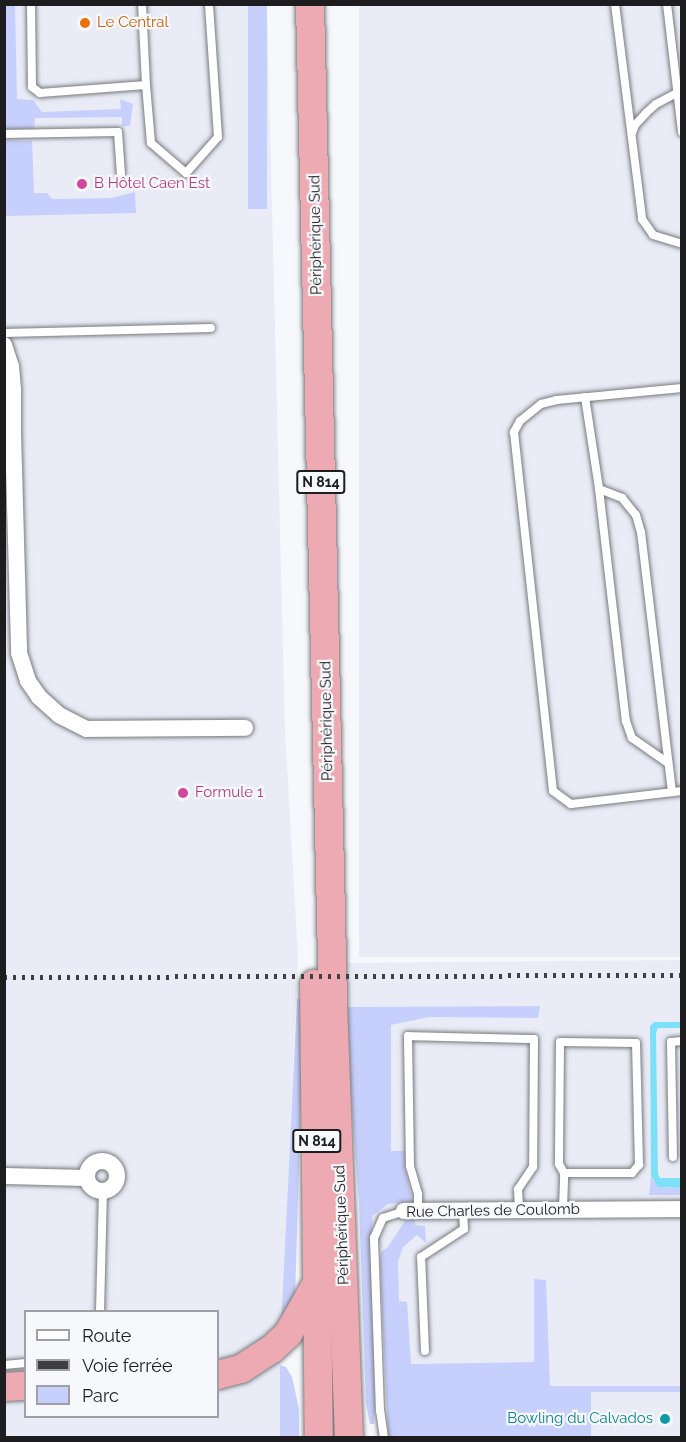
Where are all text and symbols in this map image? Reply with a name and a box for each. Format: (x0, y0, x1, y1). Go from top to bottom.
place label: Le Central (97, 14, 168, 32)
marker: Le Central (78, 16, 92, 30)
place label: B Hôtel Caen Est (94, 175, 210, 193)
street label: Périphérique Sud (306, 175, 326, 295)
marker: B Hôtel Caen Est (75, 177, 89, 191)
road number: N 814 (296, 471, 346, 493)
street label: Périphérique Sud (317, 661, 337, 781)
place label: Formule 1 (195, 784, 263, 802)
marker: Formule 1 (176, 786, 190, 800)
road number: N 814 (292, 1130, 342, 1152)
street label: Périphérique Sud (331, 1165, 353, 1285)
street label: Rue Charles de Coulomb (406, 1200, 580, 1222)
legend (24, 1310, 219, 1418)
text: Route (82, 1325, 131, 1346)
text: Voie ferrée (82, 1355, 173, 1376)
text: Parc (82, 1385, 119, 1406)
place label: Bowling du Calvados (507, 1410, 653, 1428)
marker: Bowling du Calvados (658, 1412, 672, 1426)

